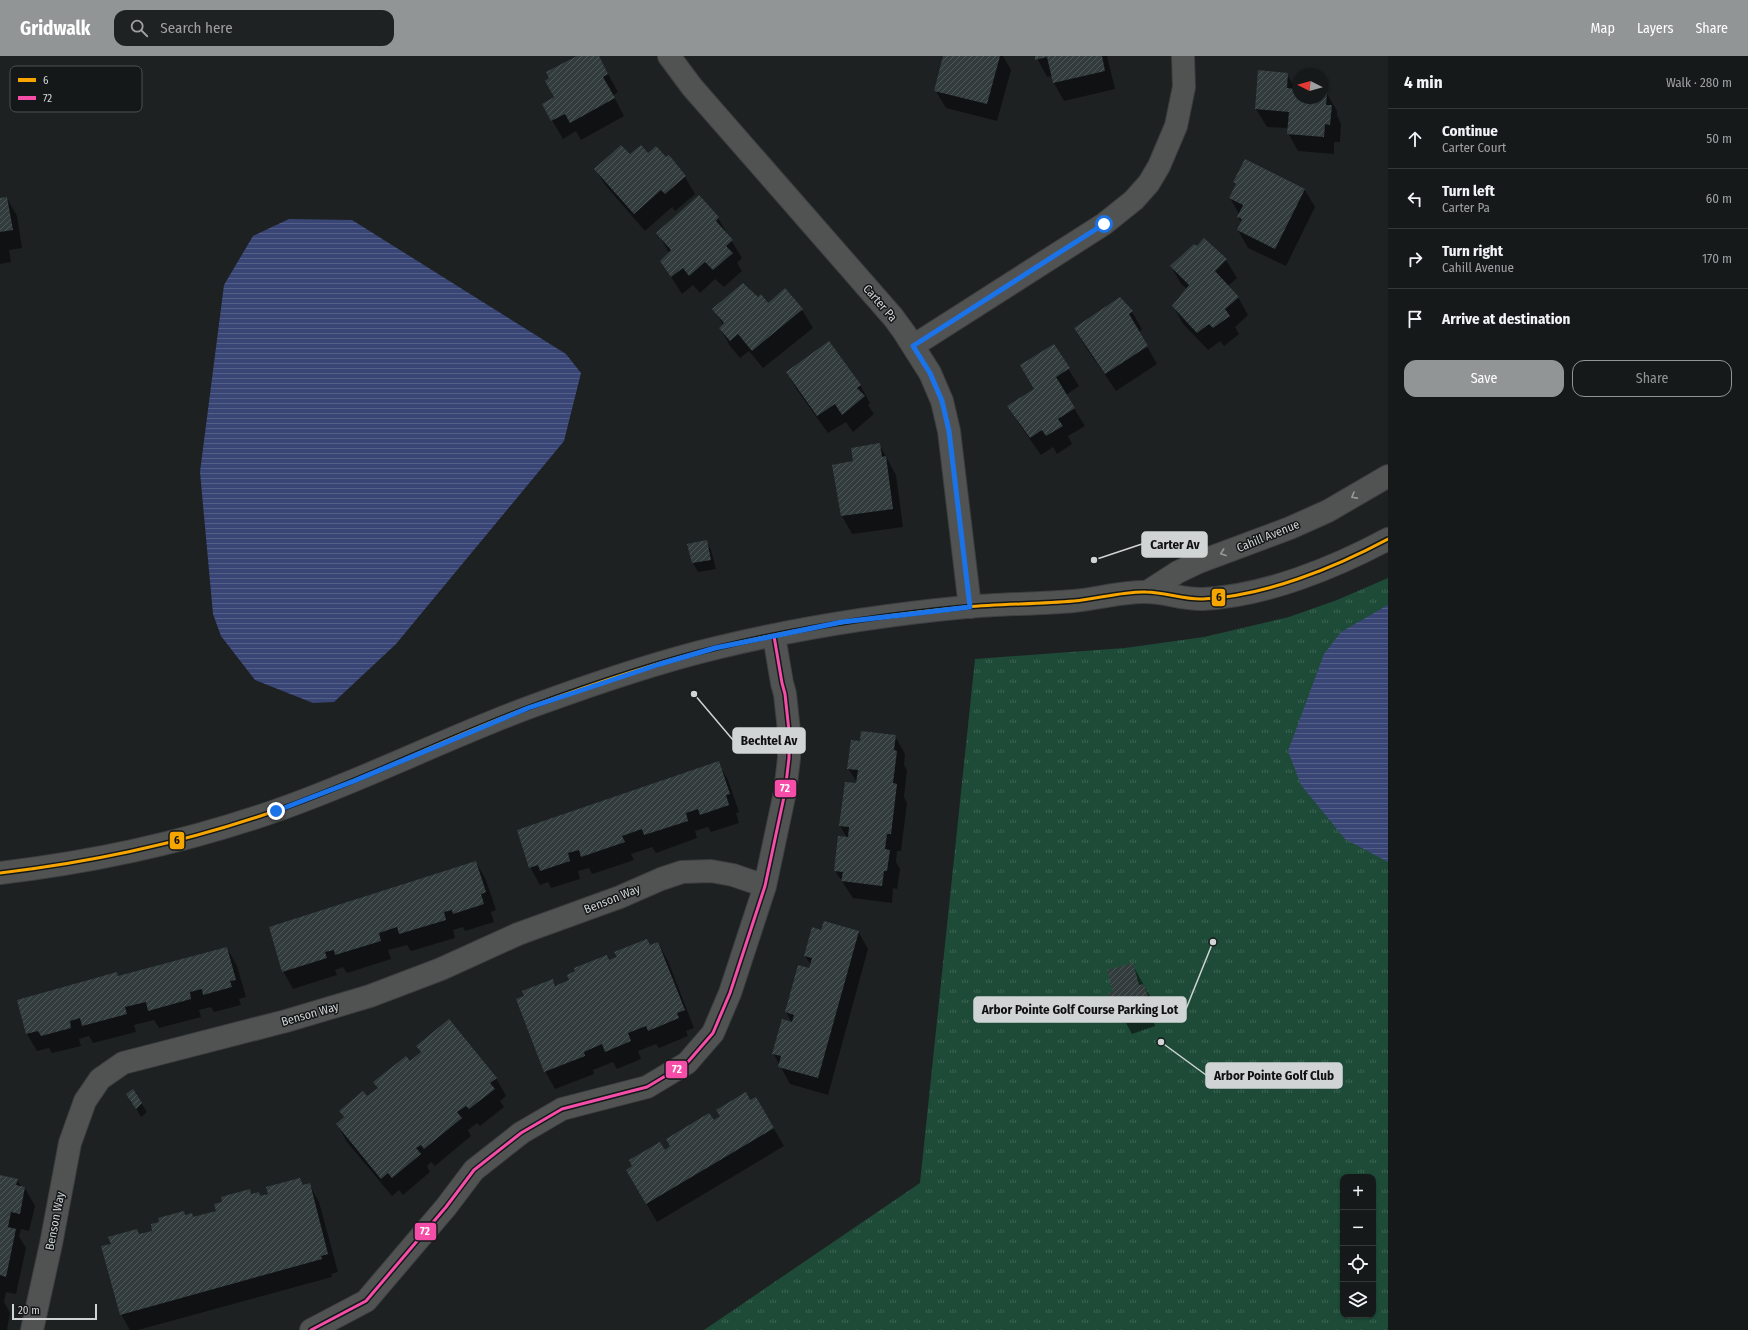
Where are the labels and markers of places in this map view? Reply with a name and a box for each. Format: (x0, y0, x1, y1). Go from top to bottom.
callout: Carter Av (1142, 532, 1207, 557)
callout: Bechtel Av (733, 728, 805, 753)
callout: Arbor Pointe Golf Course Parking Lot (974, 997, 1186, 1022)
callout: Arbor Pointe Golf Club (1206, 1063, 1342, 1088)

